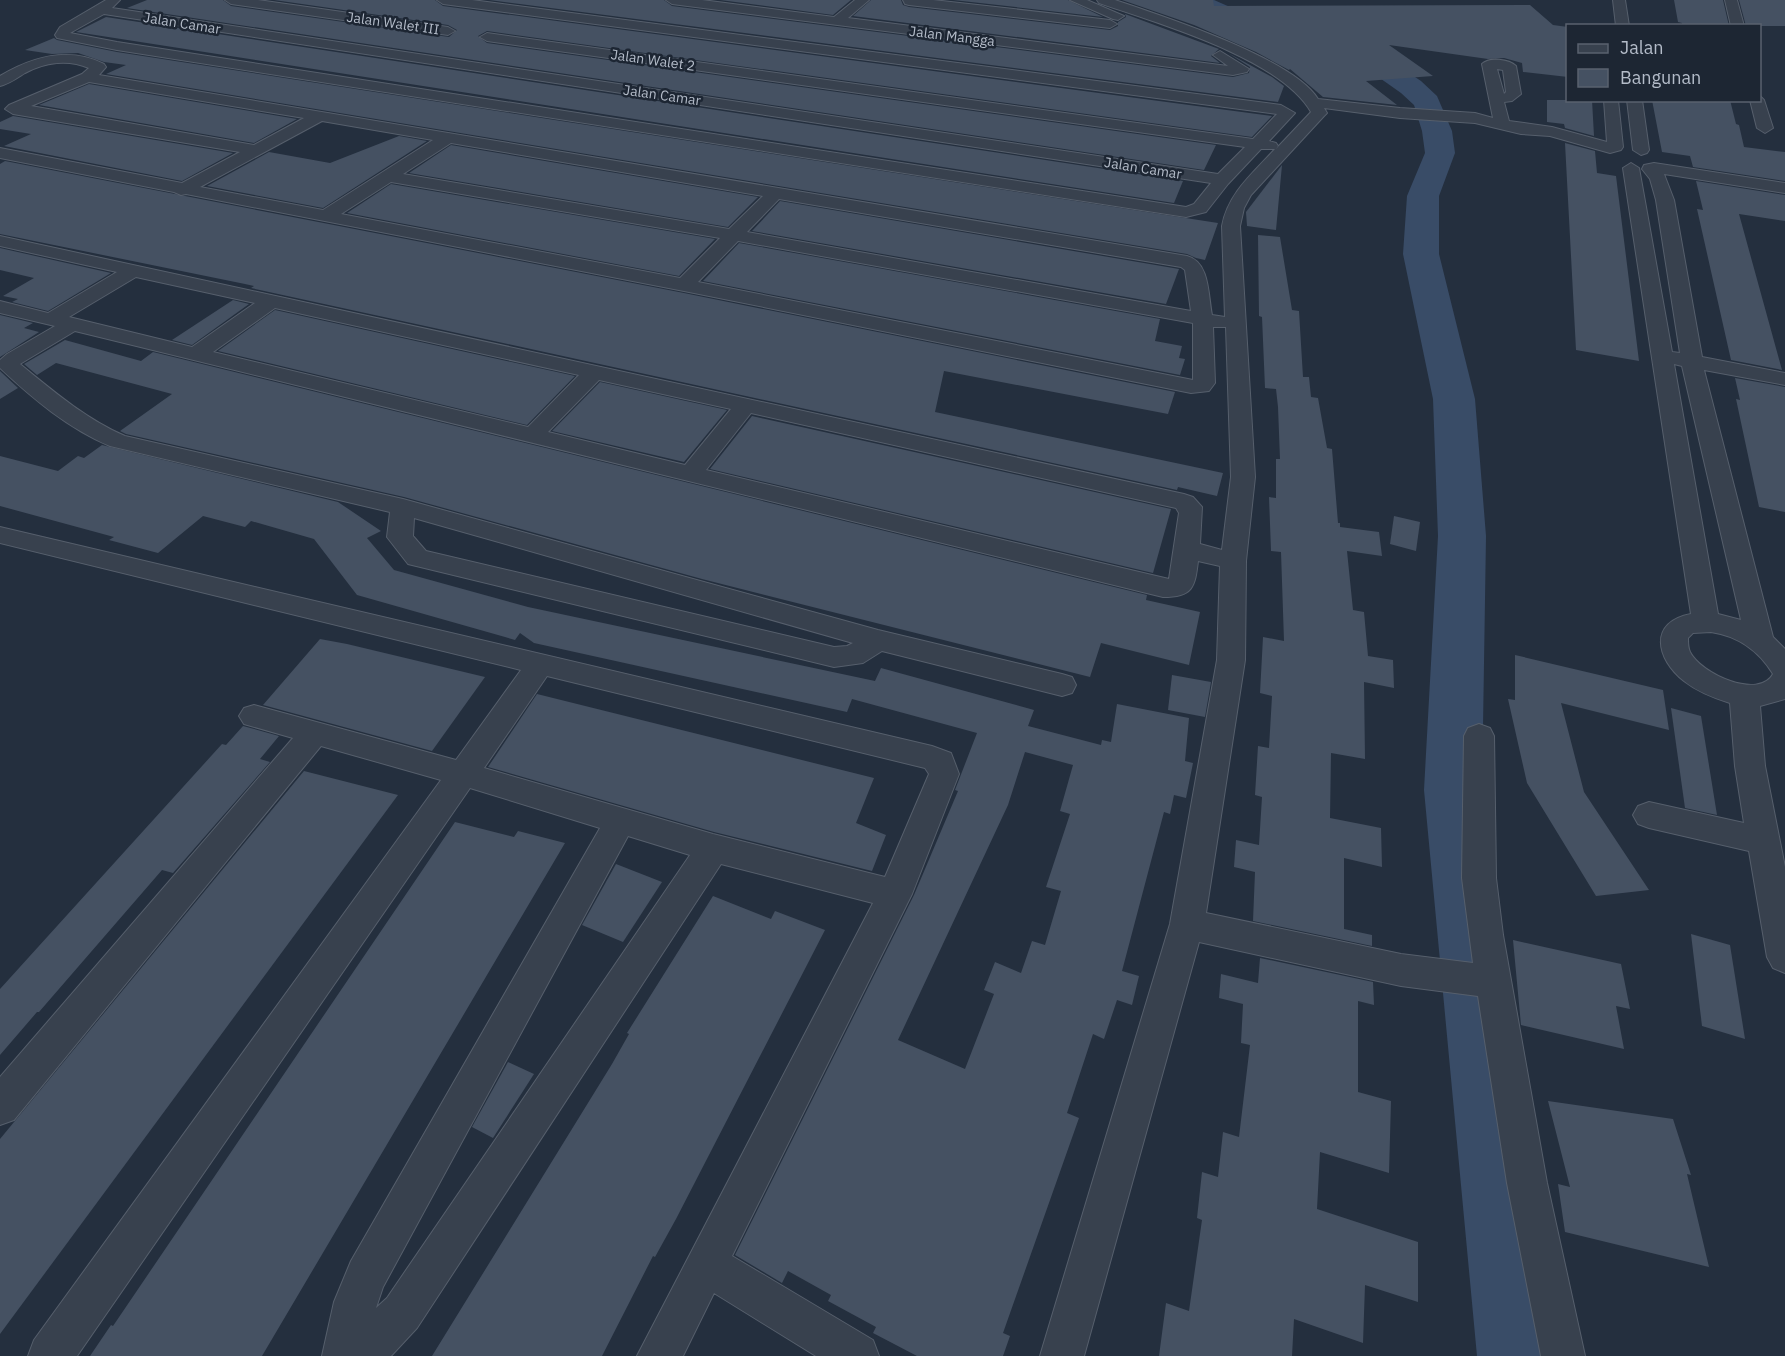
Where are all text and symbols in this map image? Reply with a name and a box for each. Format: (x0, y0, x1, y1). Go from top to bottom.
street label: Jalan Camar (142, 8, 222, 38)
street label: Jalan Walet III (345, 8, 441, 38)
street label: Jalan Mangga (908, 22, 996, 50)
legend (1566, 24, 1761, 102)
text: Jalan (1620, 36, 1664, 59)
street label: Jalan Walet 2 (610, 45, 696, 75)
text: Bangunan (1620, 66, 1701, 89)
street label: Jalan Camar (622, 81, 702, 109)
street label: Jalan Camar (1103, 153, 1183, 183)

